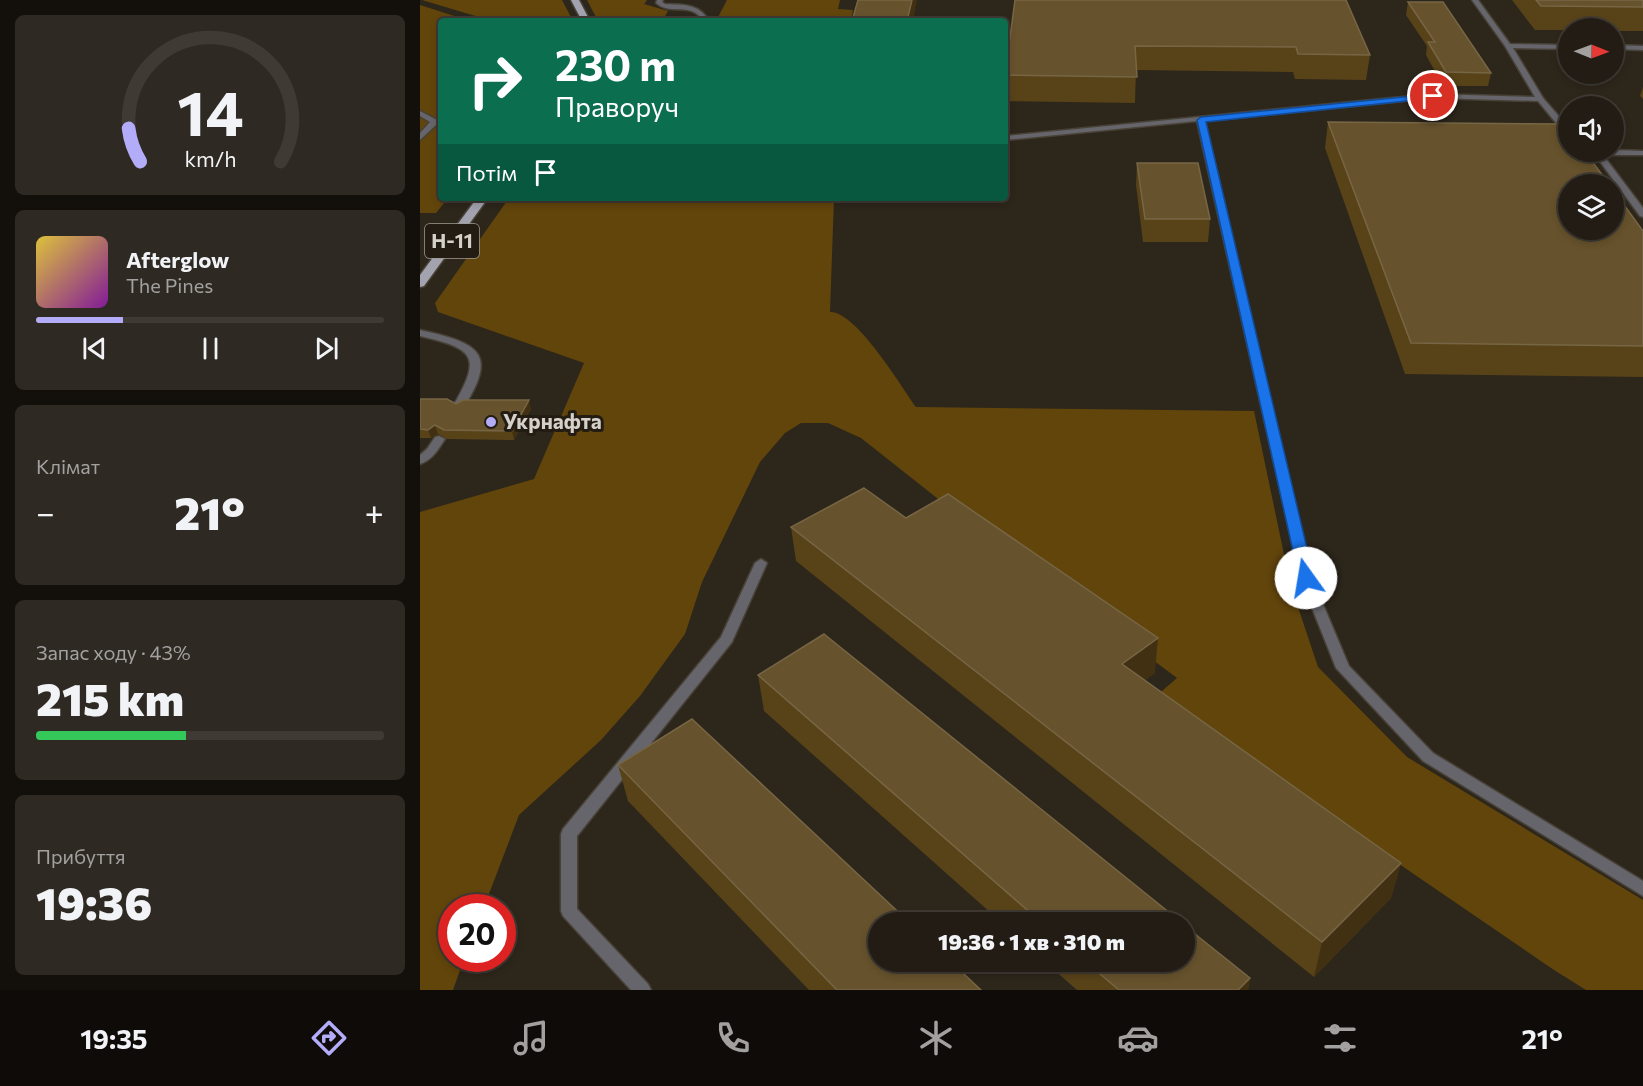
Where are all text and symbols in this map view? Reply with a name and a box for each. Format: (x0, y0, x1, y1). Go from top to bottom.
north arrow (1558, 18, 1624, 84)
map controls (1558, 18, 1624, 240)
text: 230 m (555, 38, 676, 90)
icon: right (456, 42, 534, 120)
pin (1407, 70, 1458, 121)
text: 14 (177, 73, 243, 149)
icon: arrive (1416, 79, 1449, 112)
text: Праворуч (555, 90, 679, 123)
button: sound (1558, 96, 1624, 162)
text: km/h (184, 145, 236, 171)
icon: arrive (529, 156, 562, 189)
text: Потім (456, 159, 517, 186)
button: layers (1558, 174, 1624, 240)
road number: Н-11 (425, 224, 479, 258)
text: Afterglow (126, 246, 229, 273)
text: The Pines (126, 273, 213, 297)
icon: previous (78, 332, 111, 365)
icon: pause (194, 332, 227, 365)
icon: next (310, 332, 343, 365)
place label: Укрнафта (503, 408, 602, 433)
marker: Укрнафта (484, 415, 498, 429)
text: Клімат (36, 454, 100, 478)
text: 21° (174, 484, 245, 539)
text: − (36, 491, 55, 532)
text: + (365, 491, 384, 532)
position arrow (1274, 546, 1338, 610)
text: Запас ходу · 43% (36, 640, 191, 664)
text: 215 km (36, 670, 184, 725)
text: Прибуття (36, 844, 126, 868)
text: 19:36 (36, 874, 152, 929)
speed limit sign: 20 (438, 894, 516, 972)
text: 19:36 · 1 хв · 310 m (938, 928, 1125, 955)
icon: directions (308, 1017, 350, 1059)
icon: music (510, 1017, 552, 1059)
icon: phone (712, 1017, 754, 1059)
icon: climate (915, 1017, 957, 1059)
icon: car (1117, 1017, 1159, 1059)
icon: filters (1319, 1017, 1361, 1059)
text: 19:35 (80, 1022, 148, 1055)
text: 21° (1521, 1022, 1563, 1055)

